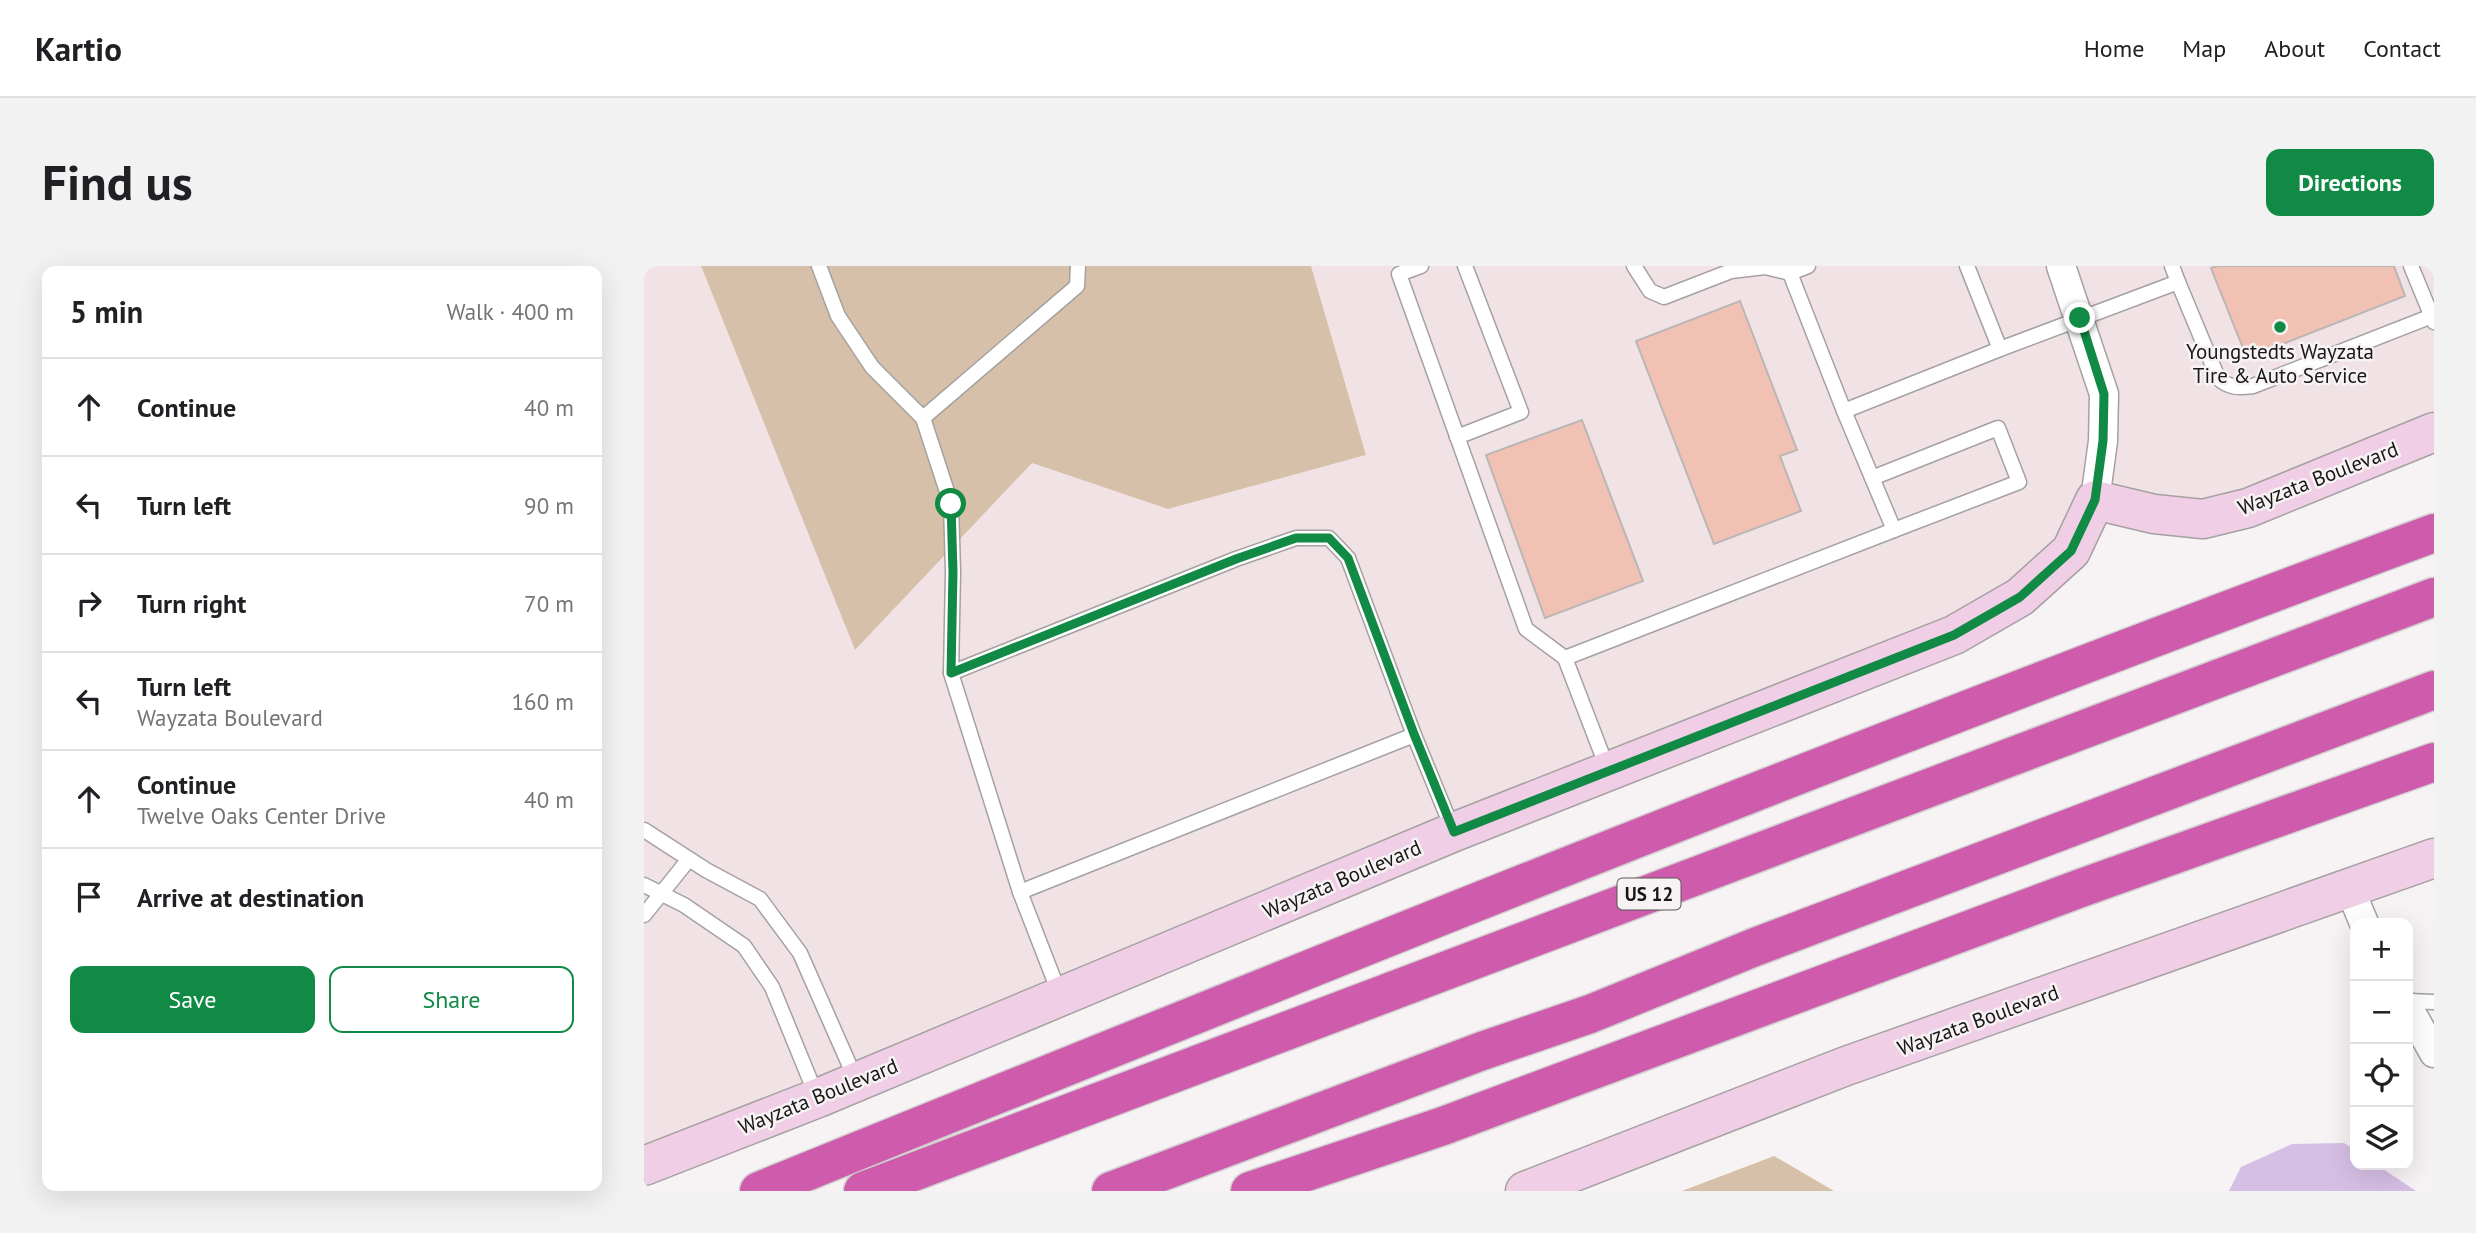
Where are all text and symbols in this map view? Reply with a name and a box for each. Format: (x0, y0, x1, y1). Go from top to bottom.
text: Kartio (35, 27, 122, 70)
text: Home (2084, 33, 2144, 64)
text: Map (2182, 33, 2226, 64)
text: About (2264, 33, 2325, 64)
text: Contact (2363, 33, 2441, 64)
button: Directions (2266, 149, 2434, 216)
text: Find us (42, 150, 193, 214)
text: 5 min (70, 292, 143, 331)
text: Walk · 400 m (447, 297, 574, 326)
route end (2064, 302, 2095, 333)
marker: Youngstedts Wayzata Tire & Auto Service (2272, 319, 2288, 335)
place label: Youngstedts Wayzata Tire & Auto Service (2186, 338, 2374, 389)
icon: ahead (70, 388, 108, 426)
text: Continue (137, 391, 236, 424)
text: 40 m (524, 393, 574, 422)
street label: Wayzata Boulevard (2234, 435, 2402, 521)
icon: left (70, 486, 108, 524)
route start (935, 488, 966, 519)
text: Turn left (137, 489, 231, 522)
text: 90 m (524, 491, 574, 520)
icon: right (70, 584, 108, 622)
text: Turn right (137, 587, 246, 620)
text: 70 m (524, 589, 574, 618)
text: Turn left (137, 670, 231, 703)
icon: left (70, 682, 108, 720)
text: 160 m (512, 687, 574, 716)
text: Wayzata Boulevard (137, 703, 323, 732)
text: Continue (137, 768, 236, 801)
icon: ahead (70, 780, 108, 818)
text: 40 m (524, 785, 574, 814)
text: Twelve Oaks Center Drive (137, 801, 386, 830)
street label: Wayzata Boulevard (1259, 833, 1425, 925)
icon: arrive (70, 878, 108, 916)
road number: US 12 (1618, 878, 1680, 909)
text: Arrive at destination (137, 881, 364, 914)
map controls (2350, 918, 2413, 1170)
button: + (2350, 918, 2413, 981)
button: Save (70, 966, 315, 1033)
button: Share (329, 966, 574, 1033)
street label: Wayzata Boulevard (1894, 978, 2062, 1062)
button: − (2350, 981, 2413, 1044)
button: locate (2350, 1044, 2413, 1107)
street label: Wayzata Boulevard (734, 1052, 902, 1140)
button: layers (2350, 1107, 2413, 1170)

